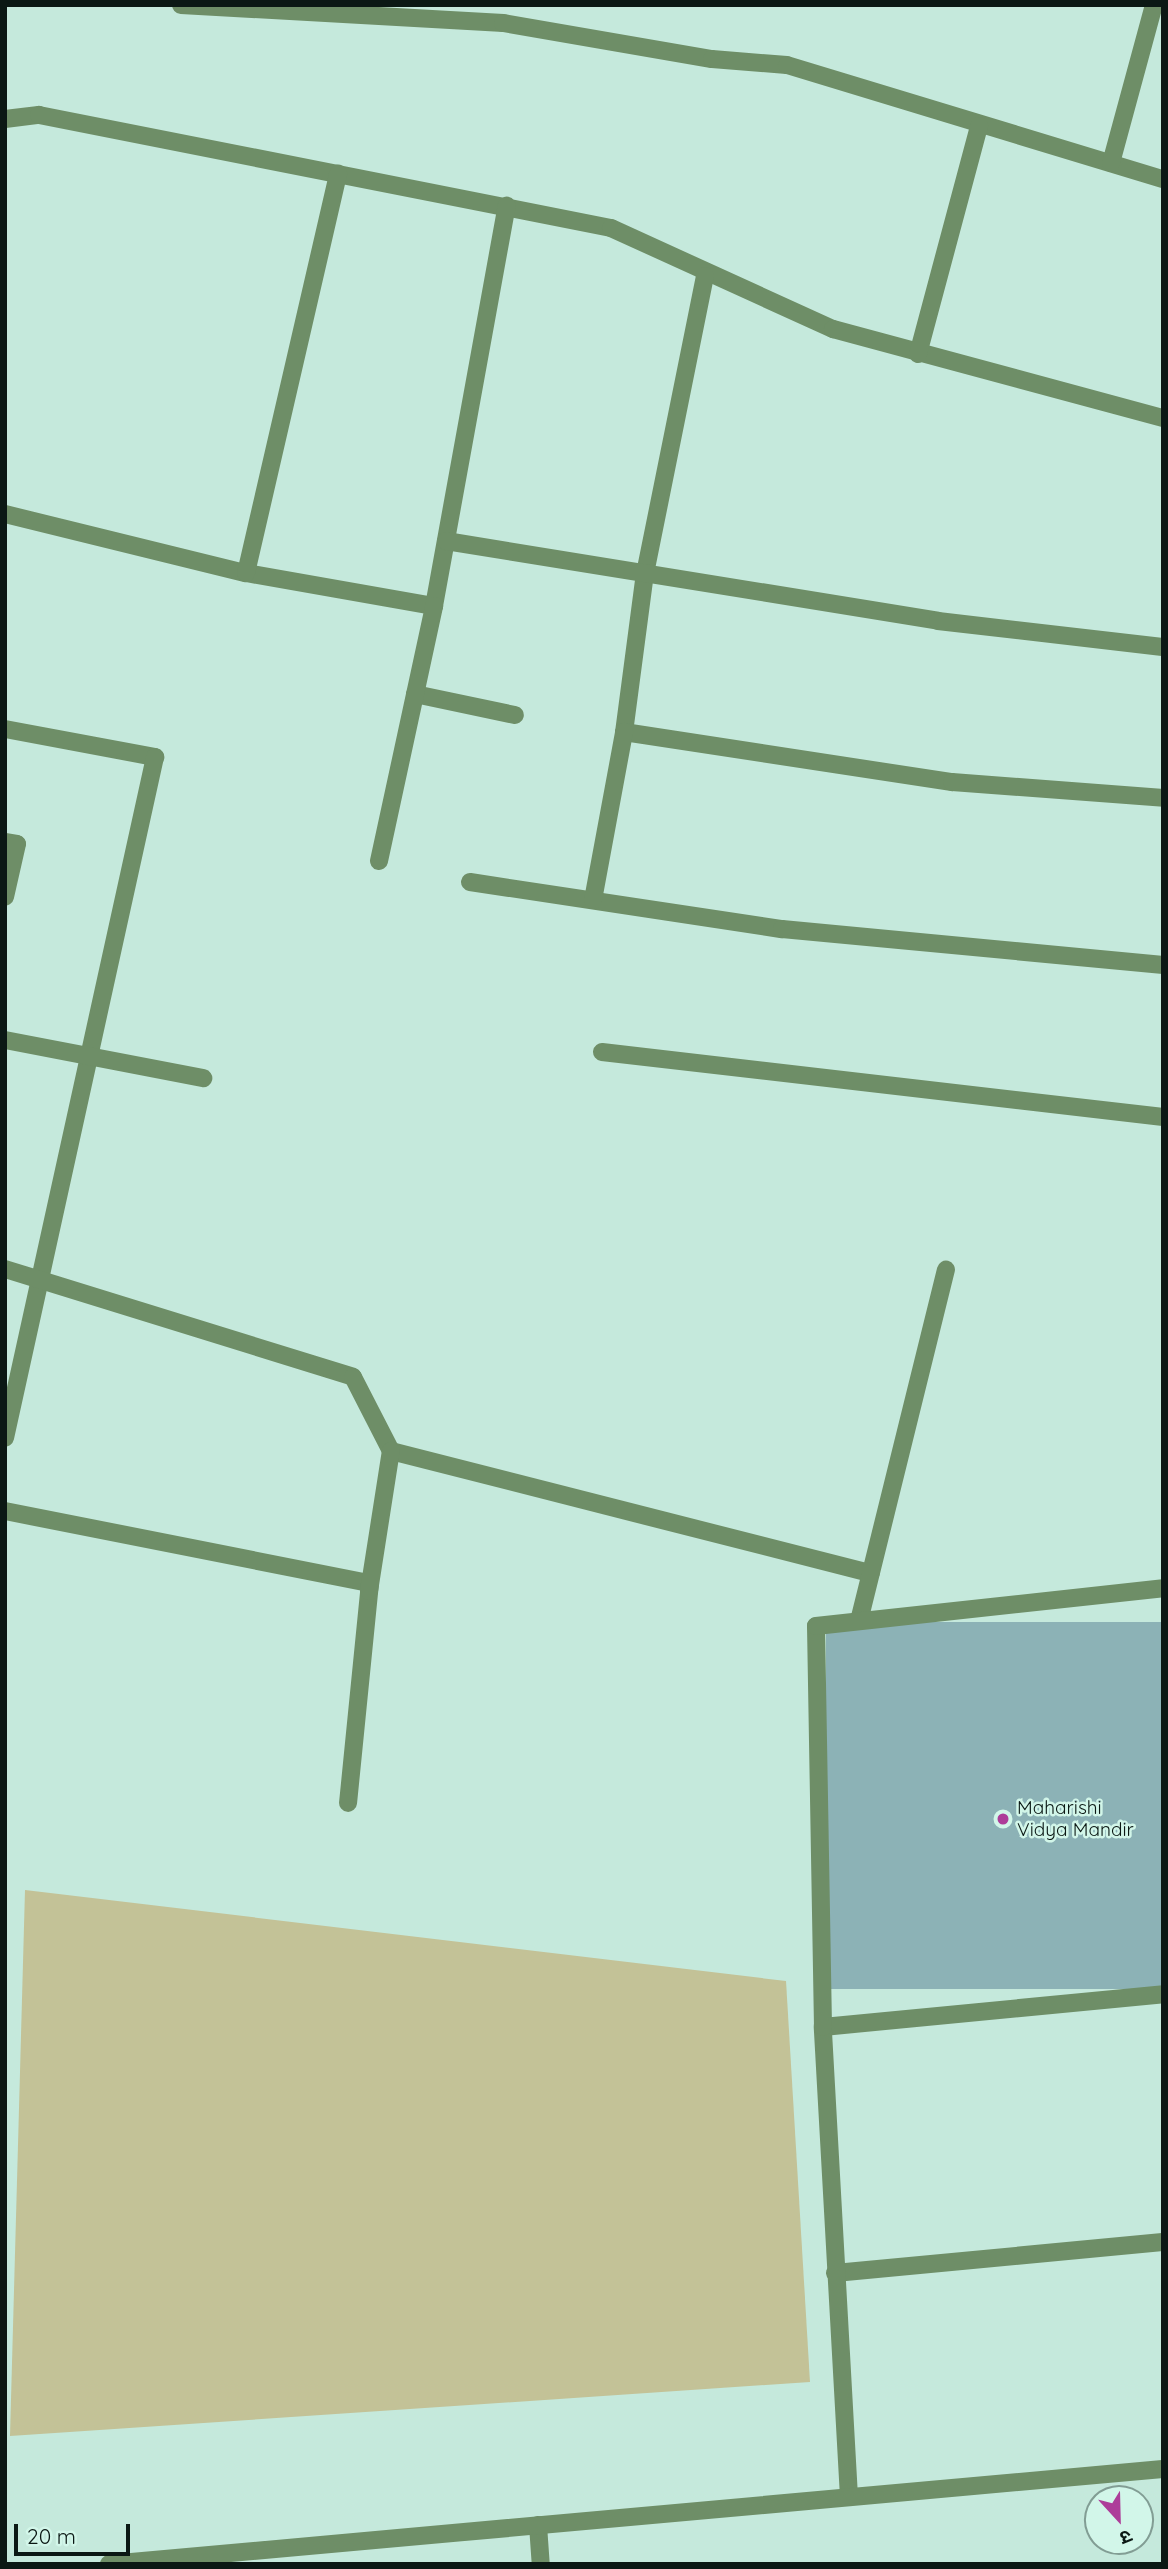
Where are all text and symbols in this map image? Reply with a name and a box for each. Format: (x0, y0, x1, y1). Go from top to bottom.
place label: Maharishi Vidya Mandir (1017, 1797, 1134, 1841)
marker: Maharishi Vidya Mandir (995, 1811, 1011, 1827)
north arrow (1084, 2485, 1154, 2555)
scale bar (18, 2510, 133, 2554)
text: 20 m (27, 2523, 76, 2549)
text: उ (1116, 2524, 1136, 2551)

